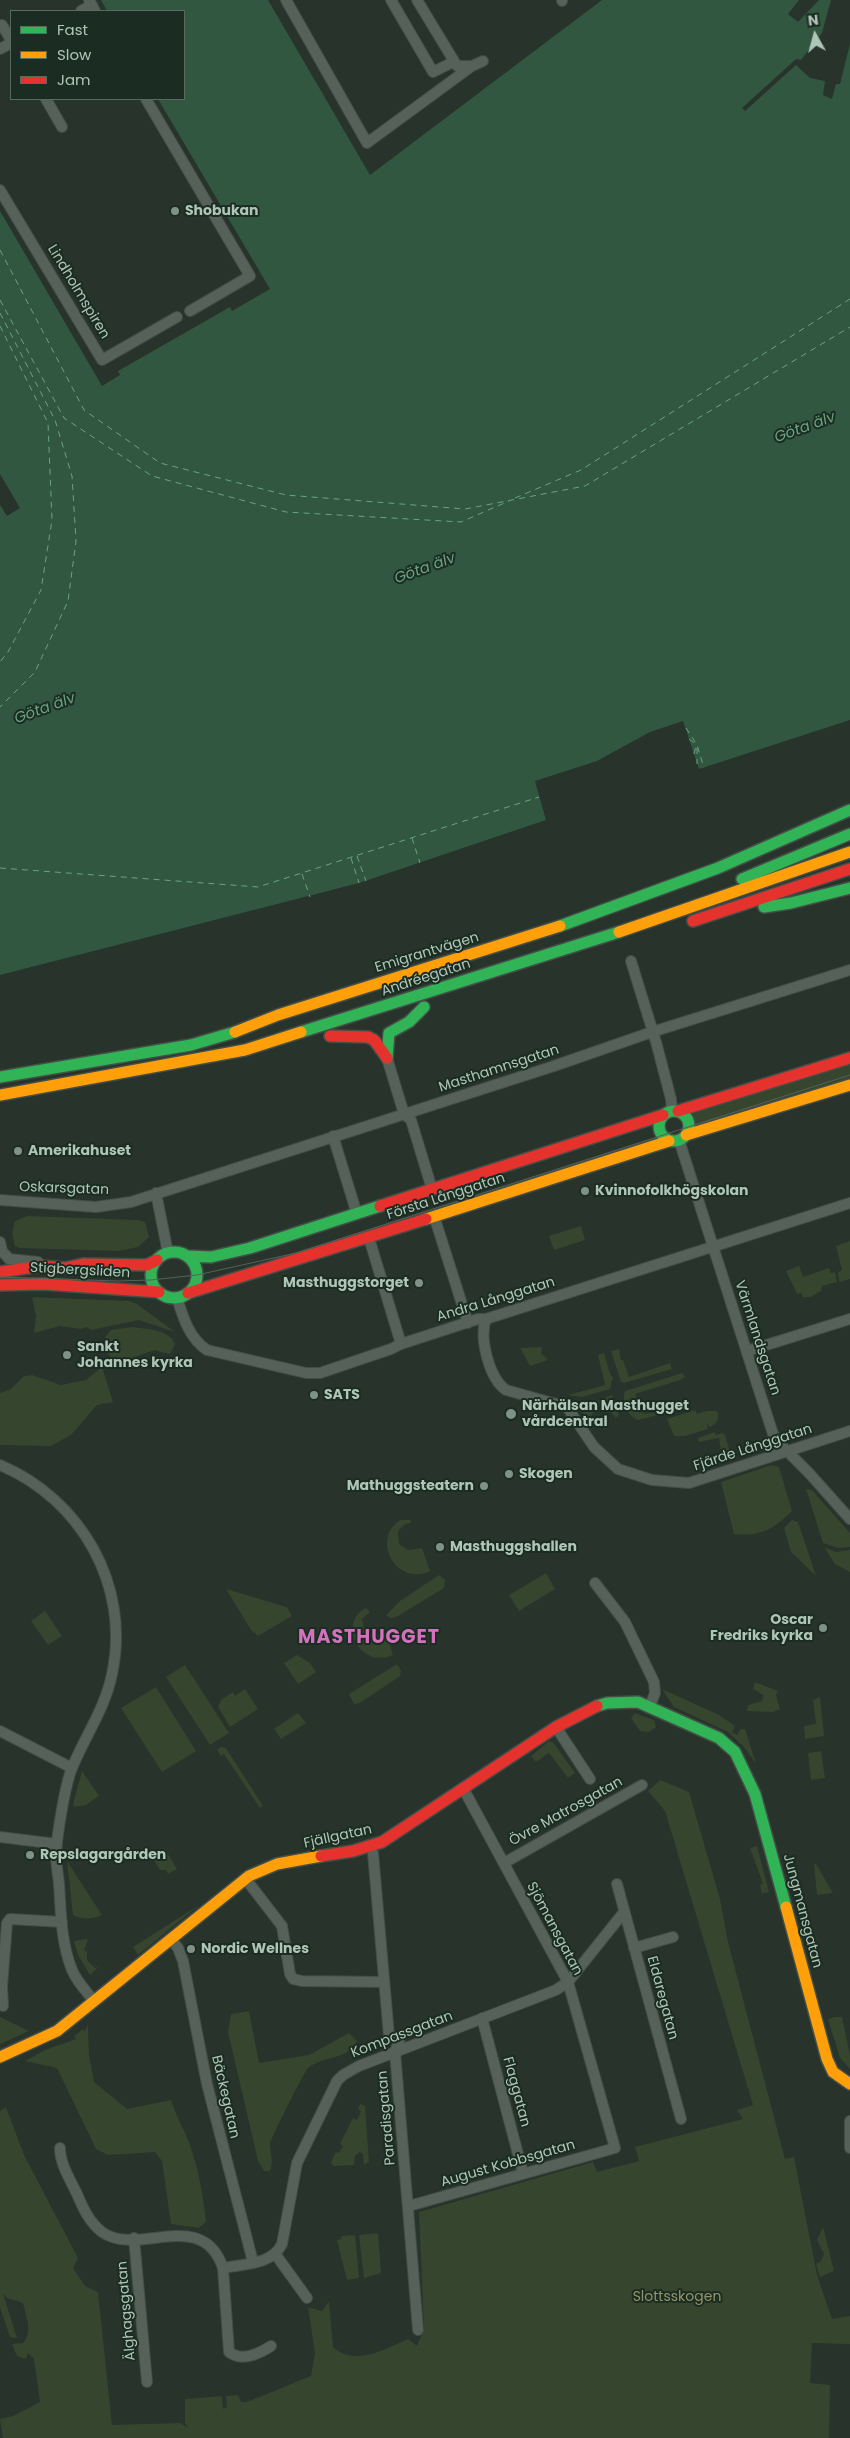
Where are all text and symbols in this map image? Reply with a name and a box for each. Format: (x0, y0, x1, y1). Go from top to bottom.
legend (10, 10, 185, 100)
north arrow (790, 10, 840, 60)
text: N (807, 10, 820, 31)
text: Fast (57, 19, 88, 40)
text: Slow (57, 44, 91, 65)
text: Jam (57, 69, 91, 90)
place label: Shobukan (185, 203, 258, 219)
marker: Shobukan (169, 205, 181, 217)
street label: Lindholmspiren (43, 242, 113, 342)
water label: Göta älv (772, 409, 838, 447)
water label: Göta älv (392, 550, 458, 588)
water label: Göta älv (12, 690, 78, 728)
street label: Emigrantvägen (373, 929, 481, 977)
street label: Andréegatan (379, 956, 473, 1000)
street label: Masthamnsgatan (437, 1042, 561, 1096)
place label: Amerikahuset (28, 1143, 131, 1159)
marker: Amerikahuset (12, 1145, 24, 1157)
street label: Första Långgatan (385, 1170, 507, 1224)
street label: Oskarsgatan (19, 1179, 109, 1199)
place label: Kvinnofolkhögskolan (595, 1183, 748, 1199)
marker: Kvinnofolkhögskolan (579, 1185, 591, 1197)
street label: Stigbergsliden (29, 1260, 131, 1282)
street label: Andra Långgatan (435, 1274, 557, 1326)
place label: Masthuggstorget (283, 1275, 409, 1291)
marker: Masthuggstorget (413, 1277, 425, 1289)
street label: Värmlandsgatan (731, 1279, 783, 1397)
place label: Sankt Johannes kyrka (77, 1339, 193, 1371)
marker: Sankt Johannes kyrka (61, 1349, 73, 1361)
place label: SATS (324, 1387, 360, 1403)
marker: SATS (308, 1389, 320, 1401)
place label: Närhälsan Masthugget vårdcentral (522, 1398, 689, 1430)
marker: Närhälsan Masthugget vårdcentral (504, 1407, 518, 1421)
street label: Fjärde Långgatan (692, 1421, 814, 1475)
place label: Skogen (519, 1466, 573, 1482)
marker: Skogen (503, 1468, 515, 1480)
place label: Mathuggsteatern (347, 1478, 474, 1494)
marker: Mathuggsteatern (478, 1480, 490, 1492)
place label: Masthuggshallen (450, 1539, 577, 1555)
marker: Masthuggshallen (434, 1541, 446, 1553)
place label: Oscar Fredriks kyrka (710, 1612, 813, 1644)
marker: Oscar Fredriks kyrka (817, 1622, 829, 1634)
district label: MASTHUGGET (297, 1627, 441, 1649)
street label: Övre Matrosgatan (506, 1774, 626, 1850)
street label: Fjällgatan (302, 1822, 374, 1852)
place label: Repslagargården (40, 1847, 166, 1863)
marker: Repslagargården (24, 1849, 36, 1861)
street label: Jungmansgatan (779, 1852, 825, 1970)
street label: Sjömansgatan (522, 1879, 586, 1979)
place label: Nordic Wellnes (201, 1941, 309, 1957)
marker: Nordic Wellnes (185, 1943, 197, 1955)
street label: Eldaregatan (643, 1954, 681, 2042)
street label: Kompassgatan (349, 2008, 455, 2062)
street label: Bäckegatan (207, 2054, 243, 2140)
street label: Flaggatan (499, 2055, 533, 2129)
street label: Paradisgatan (374, 2070, 400, 2166)
street label: August Kobbsgatan (439, 2137, 577, 2191)
street label: Älghagsgatan (114, 2260, 140, 2362)
park label: Slottsskogen (633, 2289, 721, 2305)

